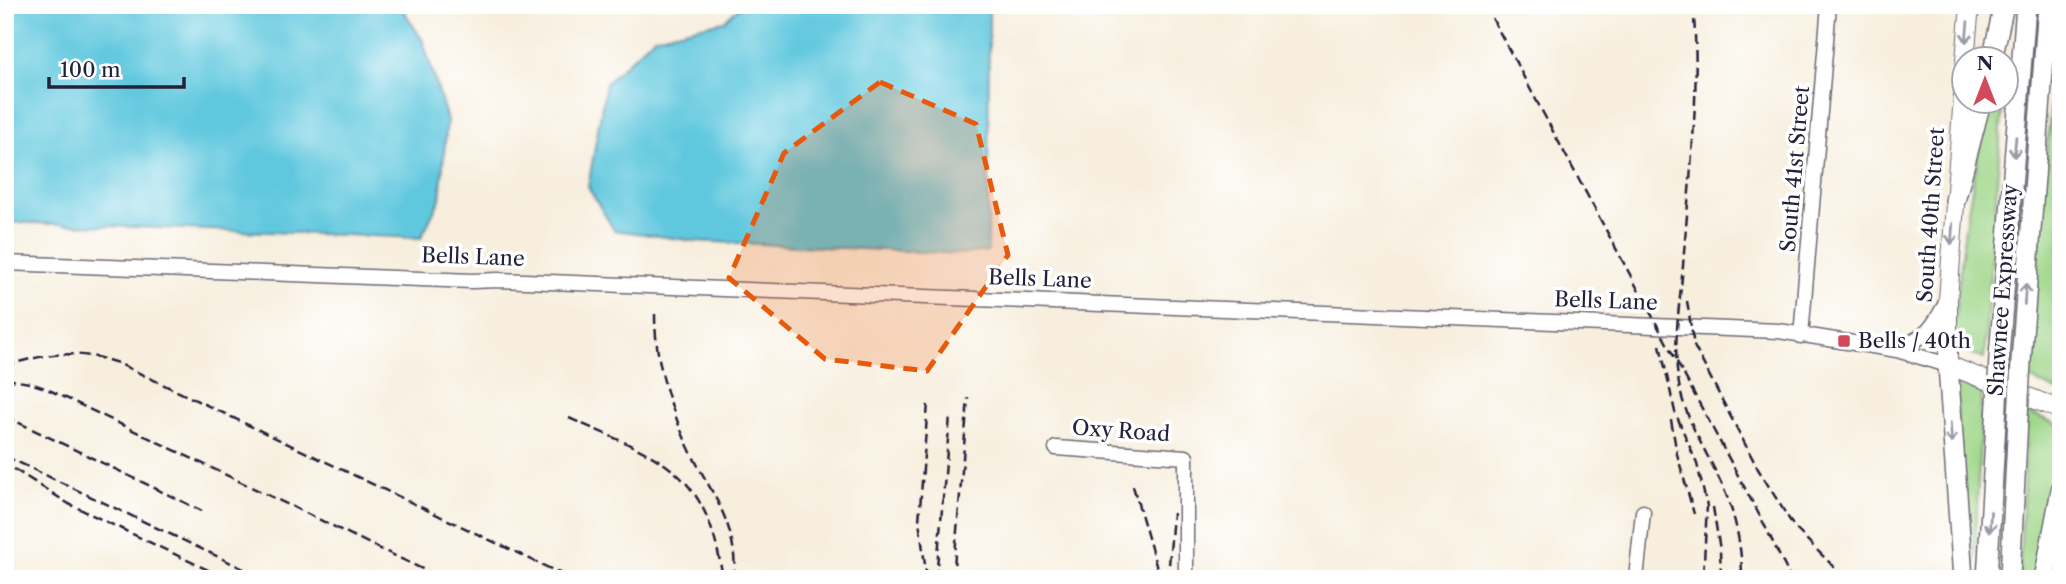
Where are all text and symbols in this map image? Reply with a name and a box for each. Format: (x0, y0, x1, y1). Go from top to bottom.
one-way arrow (1961, 21, 1974, 43)
scale bar (49, 46, 184, 90)
north arrow (1951, 46, 2021, 116)
text: N (1977, 52, 1993, 75)
text: 100 m (60, 57, 121, 82)
street label: South 41st Street (1775, 84, 1814, 253)
street label: South 40th Street (1912, 126, 1949, 303)
one-way arrow (2008, 135, 2021, 157)
street label: Shawnee Expressway (1983, 183, 2022, 397)
one-way arrow (1946, 222, 1959, 245)
street label: Bells Lane (421, 242, 525, 271)
street label: Bells Lane (988, 264, 1092, 293)
one-way arrow (2018, 283, 2031, 306)
street label: Bells Lane (1554, 286, 1658, 315)
place label: Bells / 40th (1858, 328, 1971, 353)
marker: Bells / 40th (1836, 333, 1852, 349)
street label: Oxy Road (1071, 415, 1171, 446)
one-way arrow (1945, 421, 1958, 444)
one-way arrow (1984, 510, 1997, 533)

